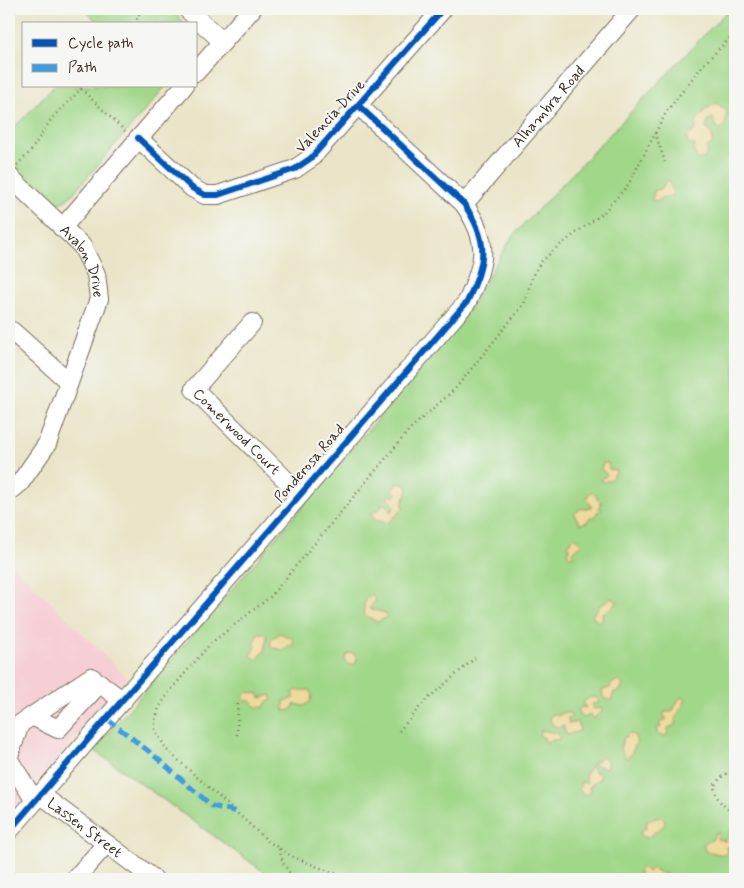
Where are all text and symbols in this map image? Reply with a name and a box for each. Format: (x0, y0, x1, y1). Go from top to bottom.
legend (22, 22, 198, 88)
text: Cycle path (68, 34, 133, 54)
text: Path (68, 58, 97, 78)
street label: Alhambra Road (508, 62, 590, 152)
street label: Valencia Drive (291, 75, 370, 158)
street label: Avalon Drive (55, 221, 108, 299)
street label: Comerwood Court (188, 384, 284, 480)
street label: Ponderosa Road (270, 420, 350, 507)
street label: Lassen Street (43, 794, 126, 863)

